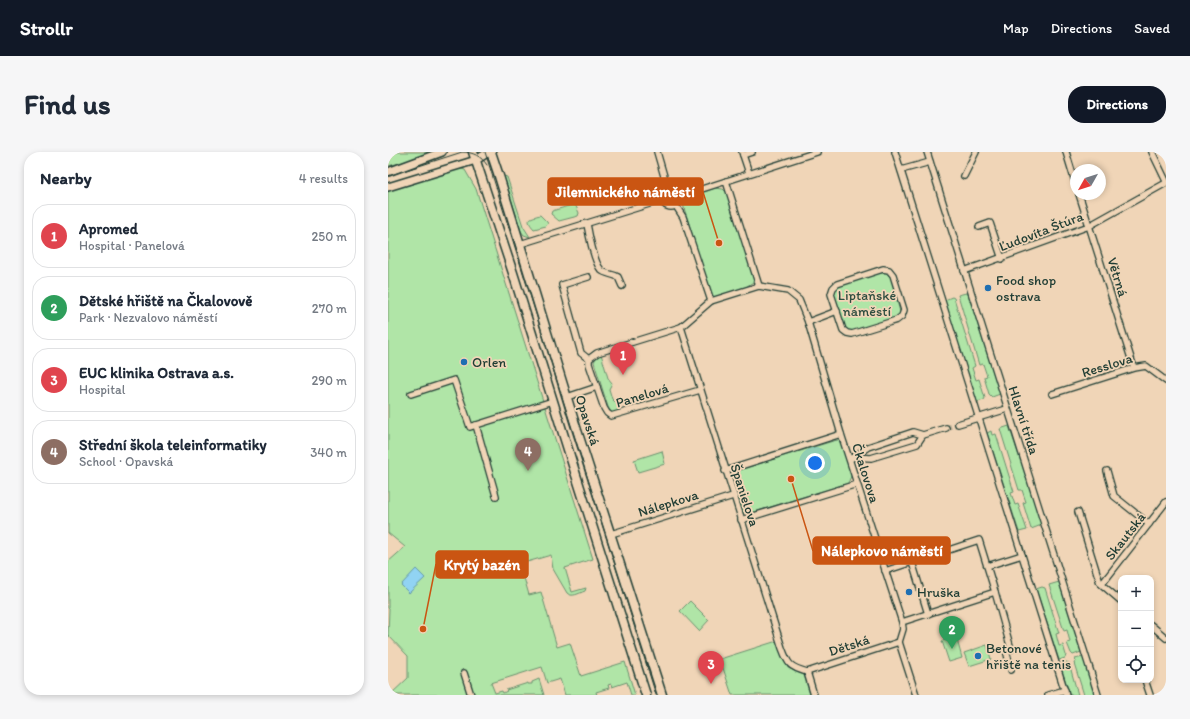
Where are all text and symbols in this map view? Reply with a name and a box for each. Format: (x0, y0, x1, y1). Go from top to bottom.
text: Strollr (20, 17, 73, 40)
text: Map (1003, 20, 1029, 37)
text: Directions (1051, 20, 1112, 37)
text: Saved (1134, 20, 1170, 37)
button: Directions (1068, 86, 1166, 123)
text: Find us (24, 87, 111, 121)
north arrow (1070, 164, 1106, 200)
text: Nearby (40, 168, 92, 188)
text: 4 results (299, 171, 348, 186)
callout: Jilemnického náměstí (548, 178, 703, 205)
text: Jilemnického náměstí (554, 183, 695, 201)
street label: Ľudovíta Štúra (997, 207, 1086, 255)
text: Apromed (79, 220, 138, 238)
text: 1 (51, 229, 57, 244)
text: 250 m (311, 229, 347, 244)
text: Hospital · Panelová (79, 238, 185, 253)
street label: Větrná (1104, 255, 1132, 299)
place label: Food shop ostrava (996, 272, 1056, 305)
marker: Food shop ostrava (983, 283, 993, 293)
park label: Liptaňské náměstí (838, 287, 896, 320)
text: Dětské hřiště na Čkalovově (79, 292, 252, 310)
text: 2 (51, 301, 57, 316)
text: 270 m (312, 301, 347, 316)
text: Park · Nezvalovo náměstí (79, 310, 218, 325)
pin: 1 (610, 342, 636, 375)
street label: Resslova (1080, 349, 1135, 381)
place label: Orlen (472, 354, 506, 371)
marker: Orlen (459, 357, 469, 367)
text: EUC klinika Ostrava a.s. (79, 364, 234, 382)
text: 3 (50, 373, 58, 388)
text: 290 m (311, 373, 347, 388)
street label: Panelová (614, 379, 671, 412)
text: Hospital (79, 382, 126, 397)
street label: Hlavní třída (1004, 384, 1043, 457)
street label: Opavská (571, 393, 604, 448)
text: Střední škola teleinformatiky (79, 436, 266, 454)
pin: 4 (515, 438, 541, 471)
street label: Čkalovova (848, 441, 883, 506)
text: 4 (50, 445, 58, 460)
text: 340 m (310, 445, 347, 460)
your location (805, 453, 825, 473)
text: School · Opavská (79, 454, 173, 469)
street label: Španielova (726, 462, 763, 529)
street label: Nálepkova (636, 486, 701, 521)
street label: Skautská (1101, 508, 1150, 564)
callout: Nálepkovo náměstí (813, 537, 950, 564)
text: Nálepkovo náměstí (821, 542, 943, 561)
callout: Krytý bazén (436, 551, 528, 578)
text: Krytý bazén (444, 556, 521, 575)
map controls (1118, 575, 1154, 683)
button: + (1118, 575, 1154, 611)
place label: Hruška (917, 584, 960, 601)
marker: Hruška (904, 587, 914, 597)
button: − (1118, 611, 1154, 647)
pin: 2 (939, 616, 965, 649)
street label: Dětská (827, 631, 872, 660)
place label: Betonové hřiště na tenis (986, 640, 1071, 673)
button: locate (1118, 647, 1154, 683)
pin: 3 (698, 651, 724, 684)
marker: Betonové hřiště na tenis (973, 651, 983, 661)

